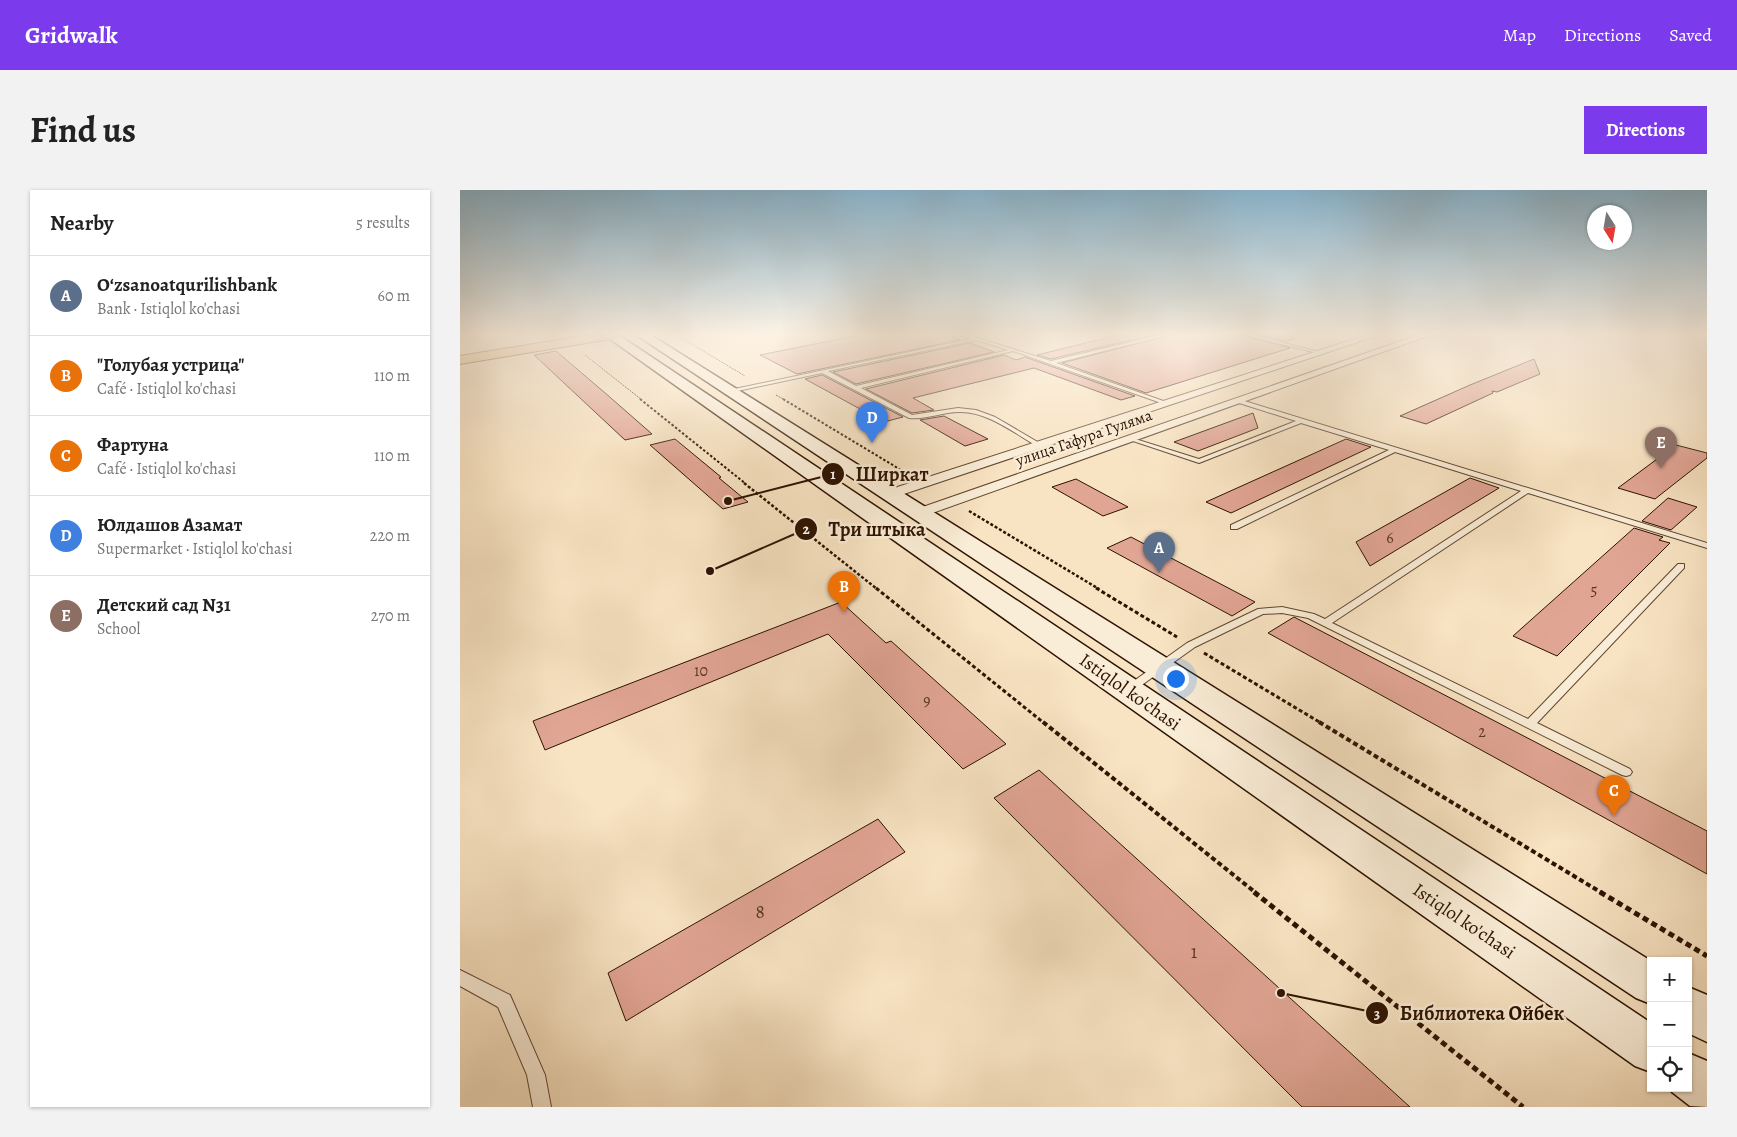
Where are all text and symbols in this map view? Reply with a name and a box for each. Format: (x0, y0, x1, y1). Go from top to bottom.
text: Gridwalk (25, 19, 118, 51)
text: Map (1503, 23, 1536, 47)
text: Directions (1564, 23, 1641, 47)
text: Saved (1669, 23, 1712, 47)
text: Find us (30, 106, 136, 154)
button: Directions (1584, 106, 1707, 154)
north arrow (1587, 205, 1632, 250)
text: Nearby (50, 209, 113, 237)
text: 5 results (356, 212, 410, 234)
text: Oʻzsanoatqurilishbank (97, 272, 277, 298)
text: A (61, 285, 71, 307)
text: 60 m (378, 285, 410, 307)
text: Bank · Istiqlol ko'chasi (97, 298, 240, 320)
text: "Голубая устрица" (97, 352, 244, 378)
text: B (61, 365, 71, 387)
text: 110 m (374, 365, 410, 387)
text: Café · Istiqlol ko'chasi (97, 378, 236, 400)
pin: D (856, 402, 888, 443)
street label: улица Гафура Гуляма (1012, 404, 1156, 472)
pin: E (1645, 427, 1677, 468)
text: Фартуна (97, 432, 168, 458)
text: C (61, 445, 71, 467)
text: 110 m (374, 445, 410, 467)
callout: Ширкат (821, 456, 939, 491)
text: Café · Istiqlol ko'chasi (97, 458, 236, 480)
text: Ширкат (855, 461, 929, 488)
text: 1 (830, 464, 836, 484)
text: Юлдашов Азамат (97, 512, 242, 538)
callout: Три штыка (794, 512, 936, 547)
text: Три штыка (828, 516, 926, 543)
text: 2 (802, 519, 810, 539)
text: D (60, 525, 72, 547)
text: 220 m (370, 525, 410, 547)
house number: 6 (1386, 527, 1394, 549)
pin: A (1143, 532, 1175, 573)
text: Supermarket · Istiqlol ko'chasi (97, 538, 292, 560)
pin: B (828, 571, 860, 612)
house number: 5 (1591, 579, 1598, 601)
text: Детский сад N31 (97, 592, 231, 618)
text: E (61, 605, 71, 627)
text: 270 m (371, 605, 410, 627)
text: School (97, 618, 140, 640)
street label: Istiqlol ko'chasi (1074, 647, 1186, 737)
house number: 10 (694, 660, 708, 682)
your location (1163, 666, 1189, 692)
house number: 9 (923, 690, 931, 712)
house number: 2 (1478, 721, 1486, 743)
pin: C (1598, 775, 1630, 816)
street label: Istiqlol ko'chasi (1407, 877, 1521, 965)
house number: 8 (755, 899, 765, 925)
house number: 1 (1191, 939, 1198, 965)
map controls (1647, 957, 1692, 1092)
button: + (1647, 957, 1692, 1002)
callout: Библиотека Ойбек (1365, 996, 1574, 1031)
text: Библиотека Ойбек (1400, 1000, 1565, 1027)
button: − (1647, 1002, 1692, 1047)
text: 3 (1374, 1004, 1380, 1024)
button: locate (1647, 1047, 1692, 1092)

